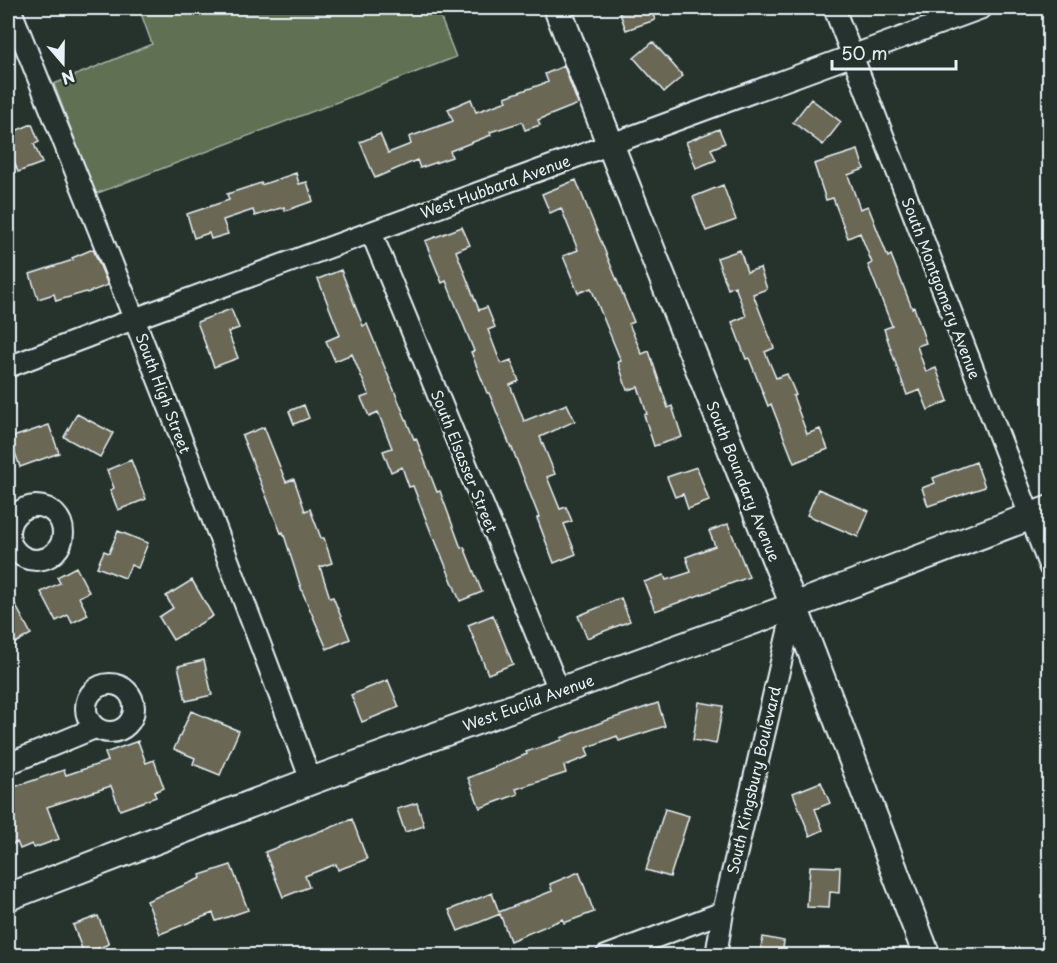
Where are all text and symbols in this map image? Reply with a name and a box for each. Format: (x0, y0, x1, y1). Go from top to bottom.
north arrow (33, 33, 93, 93)
scale bar (832, 33, 956, 71)
text: 50 m (841, 39, 888, 66)
text: N (58, 65, 79, 91)
street label: West Hubbard Avenue (417, 148, 573, 224)
street label: South Montgomery Avenue (897, 194, 987, 382)
street label: South High Street (130, 330, 198, 456)
street label: South Elsasser Street (426, 386, 504, 536)
street label: South Boundary Avenue (701, 397, 787, 565)
street label: West Euclid Avenue (459, 668, 597, 736)
street label: South Kingsbury Boulevard (720, 684, 786, 876)

